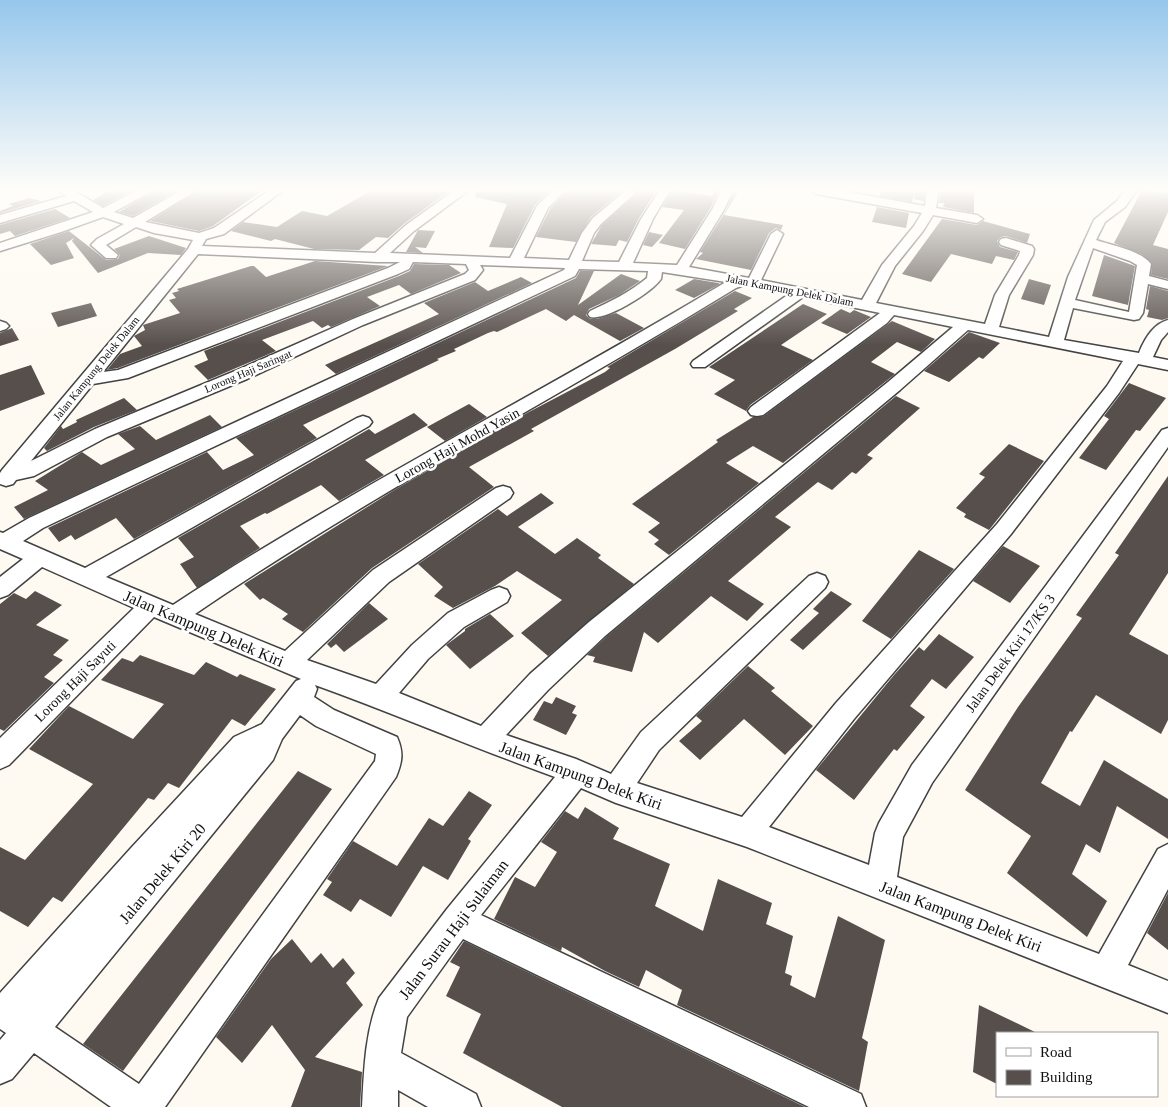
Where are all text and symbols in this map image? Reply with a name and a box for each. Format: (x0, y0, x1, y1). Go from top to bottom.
street label: Jalan Kampung Delek Dalam (725, 272, 855, 308)
street label: Jalan Kampung Delek Dalam (50, 313, 142, 422)
street label: Lorong Haji Saringat (203, 347, 293, 395)
street label: Lorong Haji Mohd Yasin (392, 405, 522, 486)
street label: Jalan Kampung Delek Kiri (121, 587, 287, 671)
street label: Jalan Delek Kiri 17/KS 3 (963, 592, 1058, 715)
street label: Lorong Haji Sayuti (32, 638, 119, 725)
street label: Jalan Kampung Delek Kiri (497, 738, 665, 814)
street label: Jalan Delek Kiri 20 (116, 820, 209, 927)
street label: Jalan Surau Haji Sulaiman (395, 856, 512, 1003)
street label: Jalan Kampung Delek Kiri (877, 878, 1045, 956)
legend (996, 1032, 1158, 1097)
text: Road (1040, 1044, 1072, 1060)
text: Building (1040, 1069, 1093, 1085)

